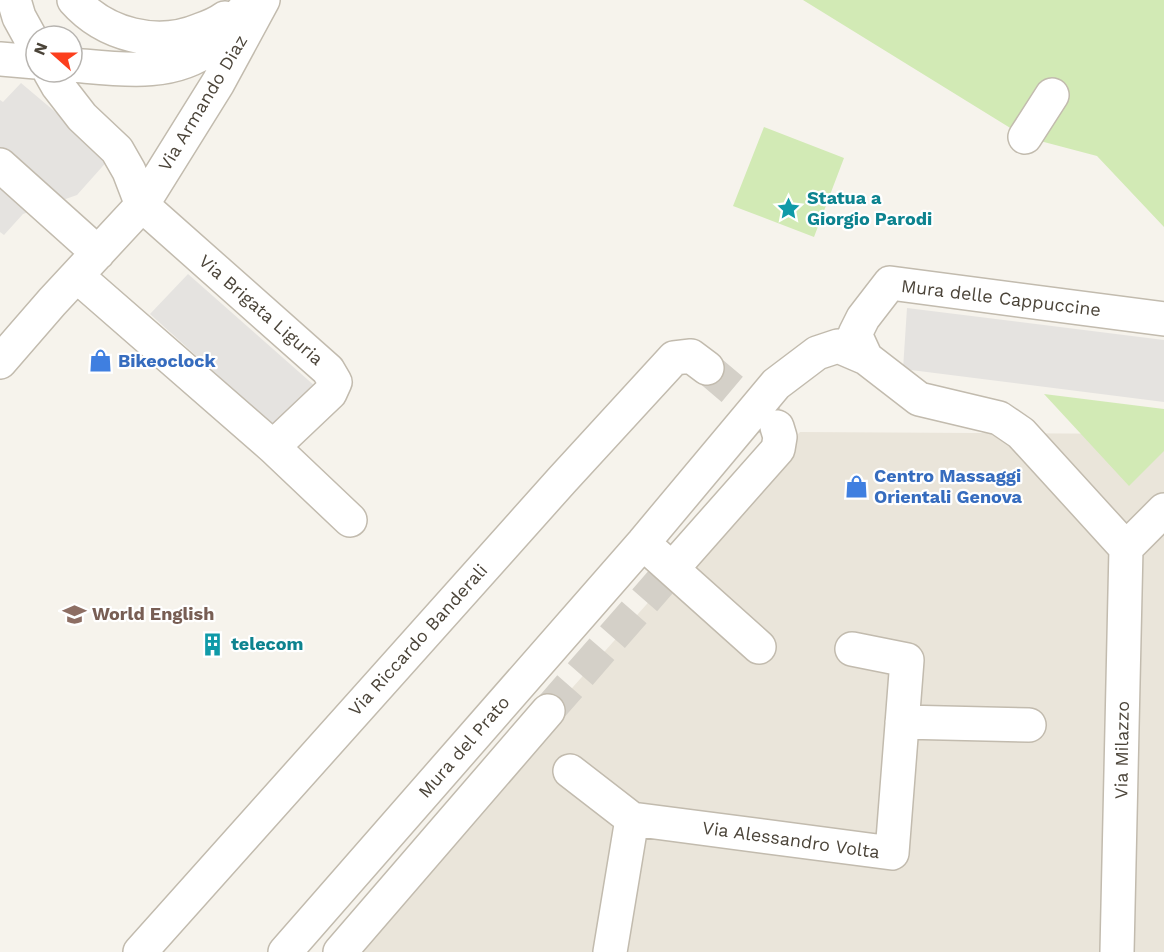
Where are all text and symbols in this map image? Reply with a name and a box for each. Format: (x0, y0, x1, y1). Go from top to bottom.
north arrow (24, 24, 84, 84)
street label: Via Armando Diaz (154, 31, 252, 175)
text: N (29, 40, 51, 58)
place label: Statua a Giorgio Parodi (807, 187, 932, 229)
place icon: Statua a Giorgio Parodi (776, 195, 802, 221)
street label: Via Brigata Liguria (195, 250, 328, 369)
street label: Mura delle Cappuccine (900, 275, 1102, 320)
shop icon: Bikeoclock (87, 348, 113, 374)
place label: Bikeoclock (118, 350, 217, 371)
place label: Centro Massaggi Orientali Genova (874, 465, 1023, 507)
shop icon: Centro Massaggi Orientali Genova (843, 473, 869, 499)
street label: Via Riccardo Banderali (344, 559, 491, 720)
school or university icon: World English (61, 601, 87, 627)
place label: World English (92, 603, 214, 624)
building icon: telecom (200, 631, 226, 657)
place label: telecom (231, 633, 304, 654)
street label: Mura del Prato (414, 691, 514, 802)
street label: Via Milazzo (1110, 701, 1133, 799)
street label: Via Alessandro Volta (701, 817, 881, 862)

